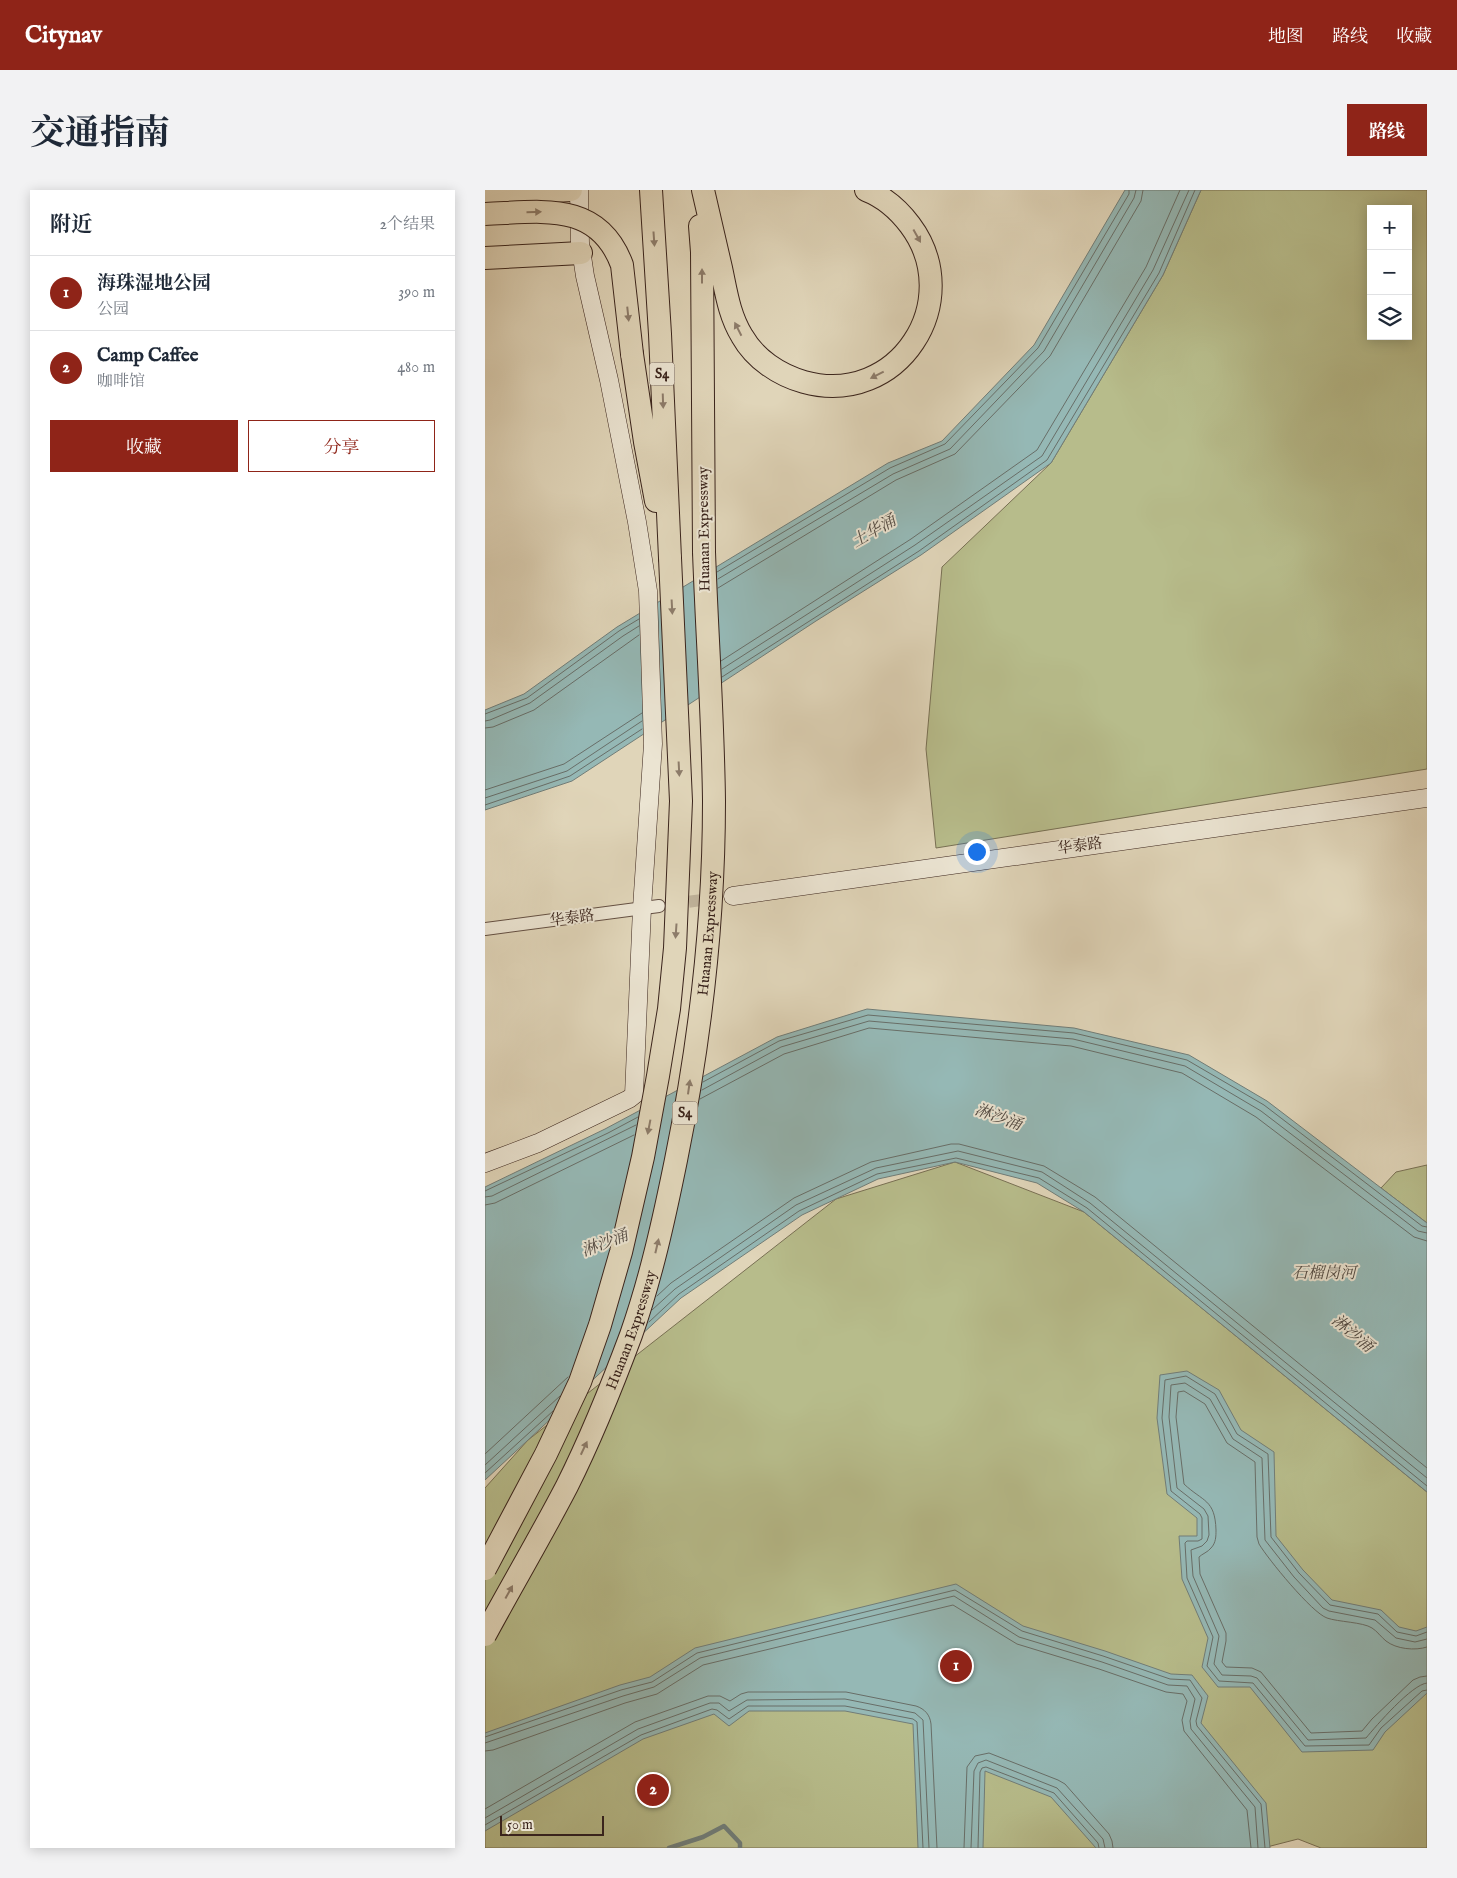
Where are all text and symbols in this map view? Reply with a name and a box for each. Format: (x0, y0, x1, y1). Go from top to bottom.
text: Citynav (25, 20, 102, 51)
text: 地图 (1268, 26, 1304, 49)
text: 路线 (1332, 26, 1368, 49)
text: 收藏 (1396, 26, 1432, 49)
button: 路线 (1347, 104, 1427, 156)
text: 交通指南 (30, 112, 170, 157)
map controls (1367, 205, 1412, 340)
button: + (1367, 205, 1412, 250)
one-way arrow (526, 208, 542, 216)
text: 附近 (50, 212, 92, 239)
text: 2个结果 (379, 215, 435, 235)
one-way arrow (912, 229, 921, 242)
one-way arrow (651, 231, 659, 247)
button: − (1367, 250, 1412, 295)
one-way arrow (698, 268, 706, 284)
text: 海珠湿地公园 (97, 272, 211, 296)
text: 1 (63, 283, 69, 303)
text: 390 m (398, 283, 435, 303)
button: layers (1367, 295, 1412, 340)
text: 公园 (97, 300, 129, 320)
one-way arrow (625, 307, 633, 323)
one-way arrow (734, 322, 742, 336)
text: Camp Caffee (97, 344, 198, 368)
text: 2 (62, 358, 70, 378)
text: 480 m (397, 358, 435, 378)
road number: S4 (649, 362, 675, 385)
one-way arrow (870, 371, 884, 379)
text: 咖啡馆 (97, 372, 145, 392)
one-way arrow (659, 393, 667, 409)
button: 收藏 (50, 420, 238, 472)
button: 分享 (248, 420, 435, 472)
street label: Huanan Expressway (693, 466, 715, 592)
water label: 土华涌 (848, 510, 902, 553)
one-way arrow (668, 599, 676, 615)
one-way arrow (676, 761, 684, 777)
street label: 华泰路 (1056, 833, 1104, 859)
your location (964, 839, 990, 865)
street label: Huanan Expressway (693, 870, 722, 997)
street label: 华泰路 (548, 905, 596, 931)
one-way arrow (672, 923, 680, 939)
one-way arrow (685, 1079, 693, 1095)
water label: 淋沙涌 (972, 1100, 1026, 1136)
road number: S4 (673, 1101, 697, 1124)
one-way arrow (644, 1119, 652, 1135)
water label: 淋沙涌 (579, 1225, 633, 1262)
one-way arrow (653, 1239, 661, 1254)
water label: 石榴岗河 (1292, 1264, 1359, 1284)
street label: Huanan Expressway (601, 1267, 660, 1392)
water label: 淋沙涌 (1327, 1311, 1378, 1358)
one-way arrow (581, 1441, 589, 1455)
one-way arrow (504, 1585, 513, 1599)
pin: 1 (940, 1647, 972, 1685)
pin: 2 (637, 1771, 669, 1809)
scale bar (500, 1813, 604, 1836)
text: 50 m (507, 1816, 533, 1834)

